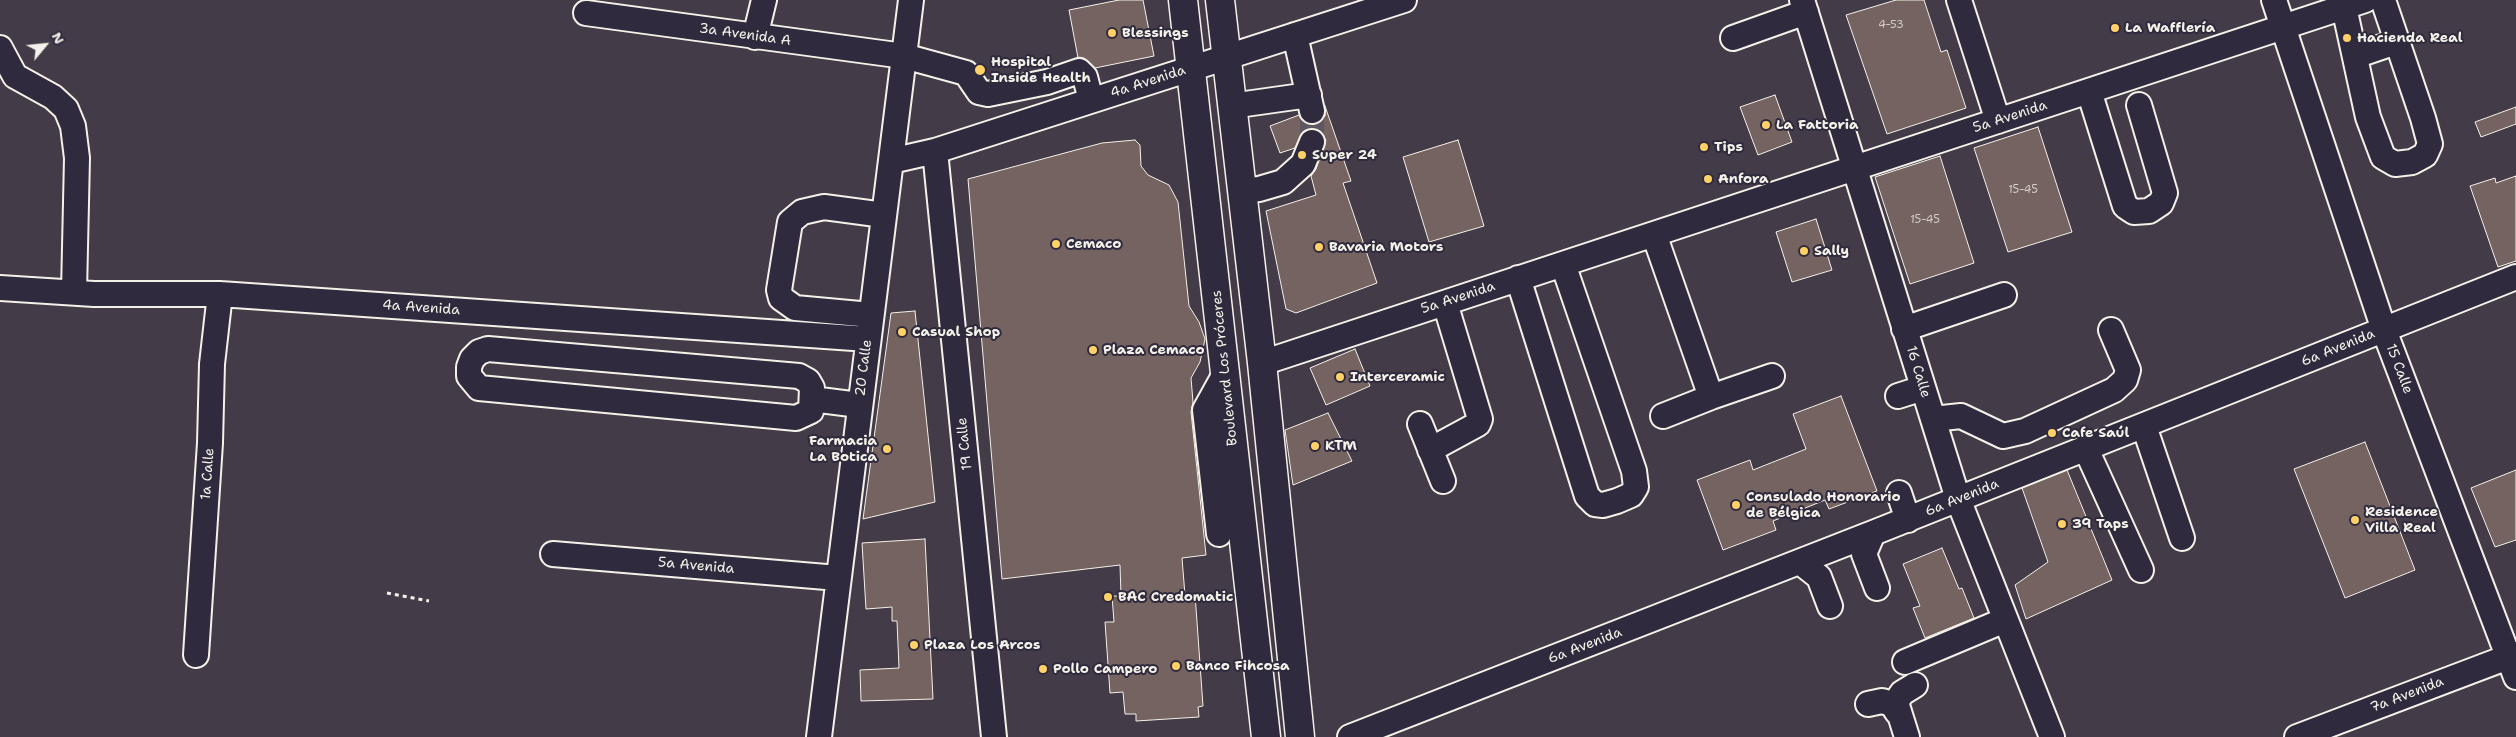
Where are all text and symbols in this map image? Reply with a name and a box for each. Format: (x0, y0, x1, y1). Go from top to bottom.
house number: 4-53 (1878, 18, 1904, 32)
north arrow (20, 20, 70, 70)
street label: 3a Avenida A (698, 20, 792, 50)
place label: La Wafflería (2125, 20, 2215, 36)
marker: La Wafflería (2109, 22, 2121, 34)
place label: Blessings (1122, 25, 1189, 41)
marker: Blessings (1106, 27, 1118, 39)
text: N (48, 29, 69, 47)
place label: Hacienda Real (2357, 30, 2463, 46)
marker: Hacienda Real (2341, 32, 2353, 44)
place label: Hospital Inside Health (991, 54, 1091, 86)
street label: 4a Avenida (1108, 62, 1188, 102)
marker: Hospital Inside Health (973, 63, 987, 77)
street label: 5a Avenida (1971, 97, 2049, 137)
place label: La Fattoria (1776, 117, 1859, 133)
marker: La Fattoria (1760, 119, 1772, 131)
place label: Tips (1714, 139, 1743, 155)
marker: Tips (1698, 141, 1710, 153)
place label: Super 24 (1312, 147, 1377, 163)
marker: Super 24 (1296, 149, 1308, 161)
place label: Anfora (1718, 171, 1768, 187)
marker: Anfora (1702, 173, 1714, 185)
house number: 15-45 (2008, 183, 2038, 197)
house number: 15-45 (1910, 213, 1940, 227)
place label: Cemaco (1066, 236, 1121, 252)
marker: Cemaco (1050, 238, 1062, 250)
place label: Bavaria Motors (1329, 239, 1443, 255)
marker: Bavaria Motors (1313, 241, 1325, 253)
place label: Sally (1814, 243, 1849, 259)
marker: Sally (1798, 245, 1810, 257)
street label: 5a Avenida (1419, 278, 1497, 318)
street label: Boulevard Los Próceres (1208, 289, 1242, 447)
street label: 4a Avenida (382, 297, 460, 319)
place label: Casual Shop (912, 324, 1000, 340)
marker: Casual Shop (896, 326, 908, 338)
street label: 6a Avenida (2299, 326, 2377, 370)
street label: 20 Calle (852, 339, 876, 397)
place label: Plaza Cemaco (1103, 342, 1205, 358)
street label: 15 Calle (2382, 342, 2416, 396)
marker: Plaza Cemaco (1087, 344, 1099, 356)
street label: 16 Calle (1902, 344, 1934, 400)
place label: Interceramic (1350, 369, 1445, 385)
marker: Interceramic (1334, 371, 1346, 383)
street label: 19 Calle (954, 417, 976, 471)
place label: Cafe Saúl (2062, 425, 2129, 441)
marker: Cafe Saúl (2046, 427, 2058, 439)
place label: Farmacia La Botica (809, 433, 877, 466)
place label: KTM (1325, 438, 1357, 454)
marker: KTM (1309, 440, 1321, 452)
marker: Farmacia La Botica (881, 443, 893, 455)
street label: 1a Calle (198, 447, 218, 501)
street label: 6a Avenida (1923, 476, 2001, 520)
place label: Consulado Honorario de Bélgica (1746, 489, 1901, 522)
marker: Consulado Honorario de Bélgica (1730, 499, 1742, 511)
place label: Residence Villa Real (2365, 504, 2438, 536)
marker: Residence Villa Real (2349, 514, 2361, 526)
place label: 39 Taps (2072, 516, 2129, 532)
marker: 39 Taps (2056, 518, 2068, 530)
street label: 5a Avenida (657, 554, 735, 578)
place label: BAC Credomatic (1118, 589, 1234, 605)
marker: BAC Credomatic (1102, 591, 1114, 603)
street label: 6a Avenida (1546, 624, 1624, 668)
place label: Plaza Los Arcos (924, 637, 1040, 653)
marker: Plaza Los Arcos (908, 639, 920, 651)
place label: Banco Fihcosa (1186, 658, 1290, 674)
marker: Banco Fihcosa (1170, 660, 1182, 672)
place label: Pollo Campero (1053, 661, 1157, 677)
marker: Pollo Campero (1037, 663, 1049, 675)
street label: 7a Avenida (2368, 673, 2446, 717)

